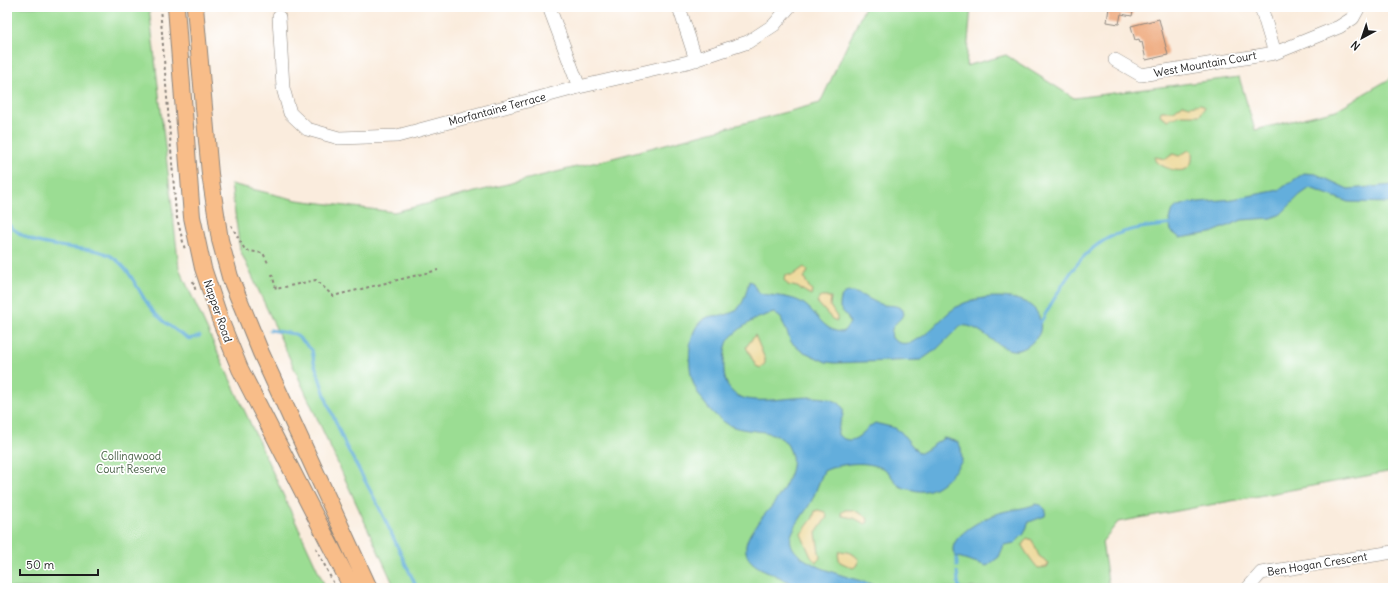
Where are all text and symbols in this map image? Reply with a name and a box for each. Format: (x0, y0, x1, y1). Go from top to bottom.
north arrow (1342, 18, 1382, 58)
text: N (1348, 38, 1363, 53)
street label: West Mountain Court (1153, 48, 1258, 80)
street label: Morfantaine Terrace (447, 89, 547, 129)
street label: Napper Road (201, 278, 235, 345)
park label: Collingwood Court Reserve (96, 449, 166, 476)
street label: Ben Hogan Crescent (1266, 549, 1368, 579)
scale bar (20, 551, 98, 577)
text: 50 m (26, 557, 55, 572)

